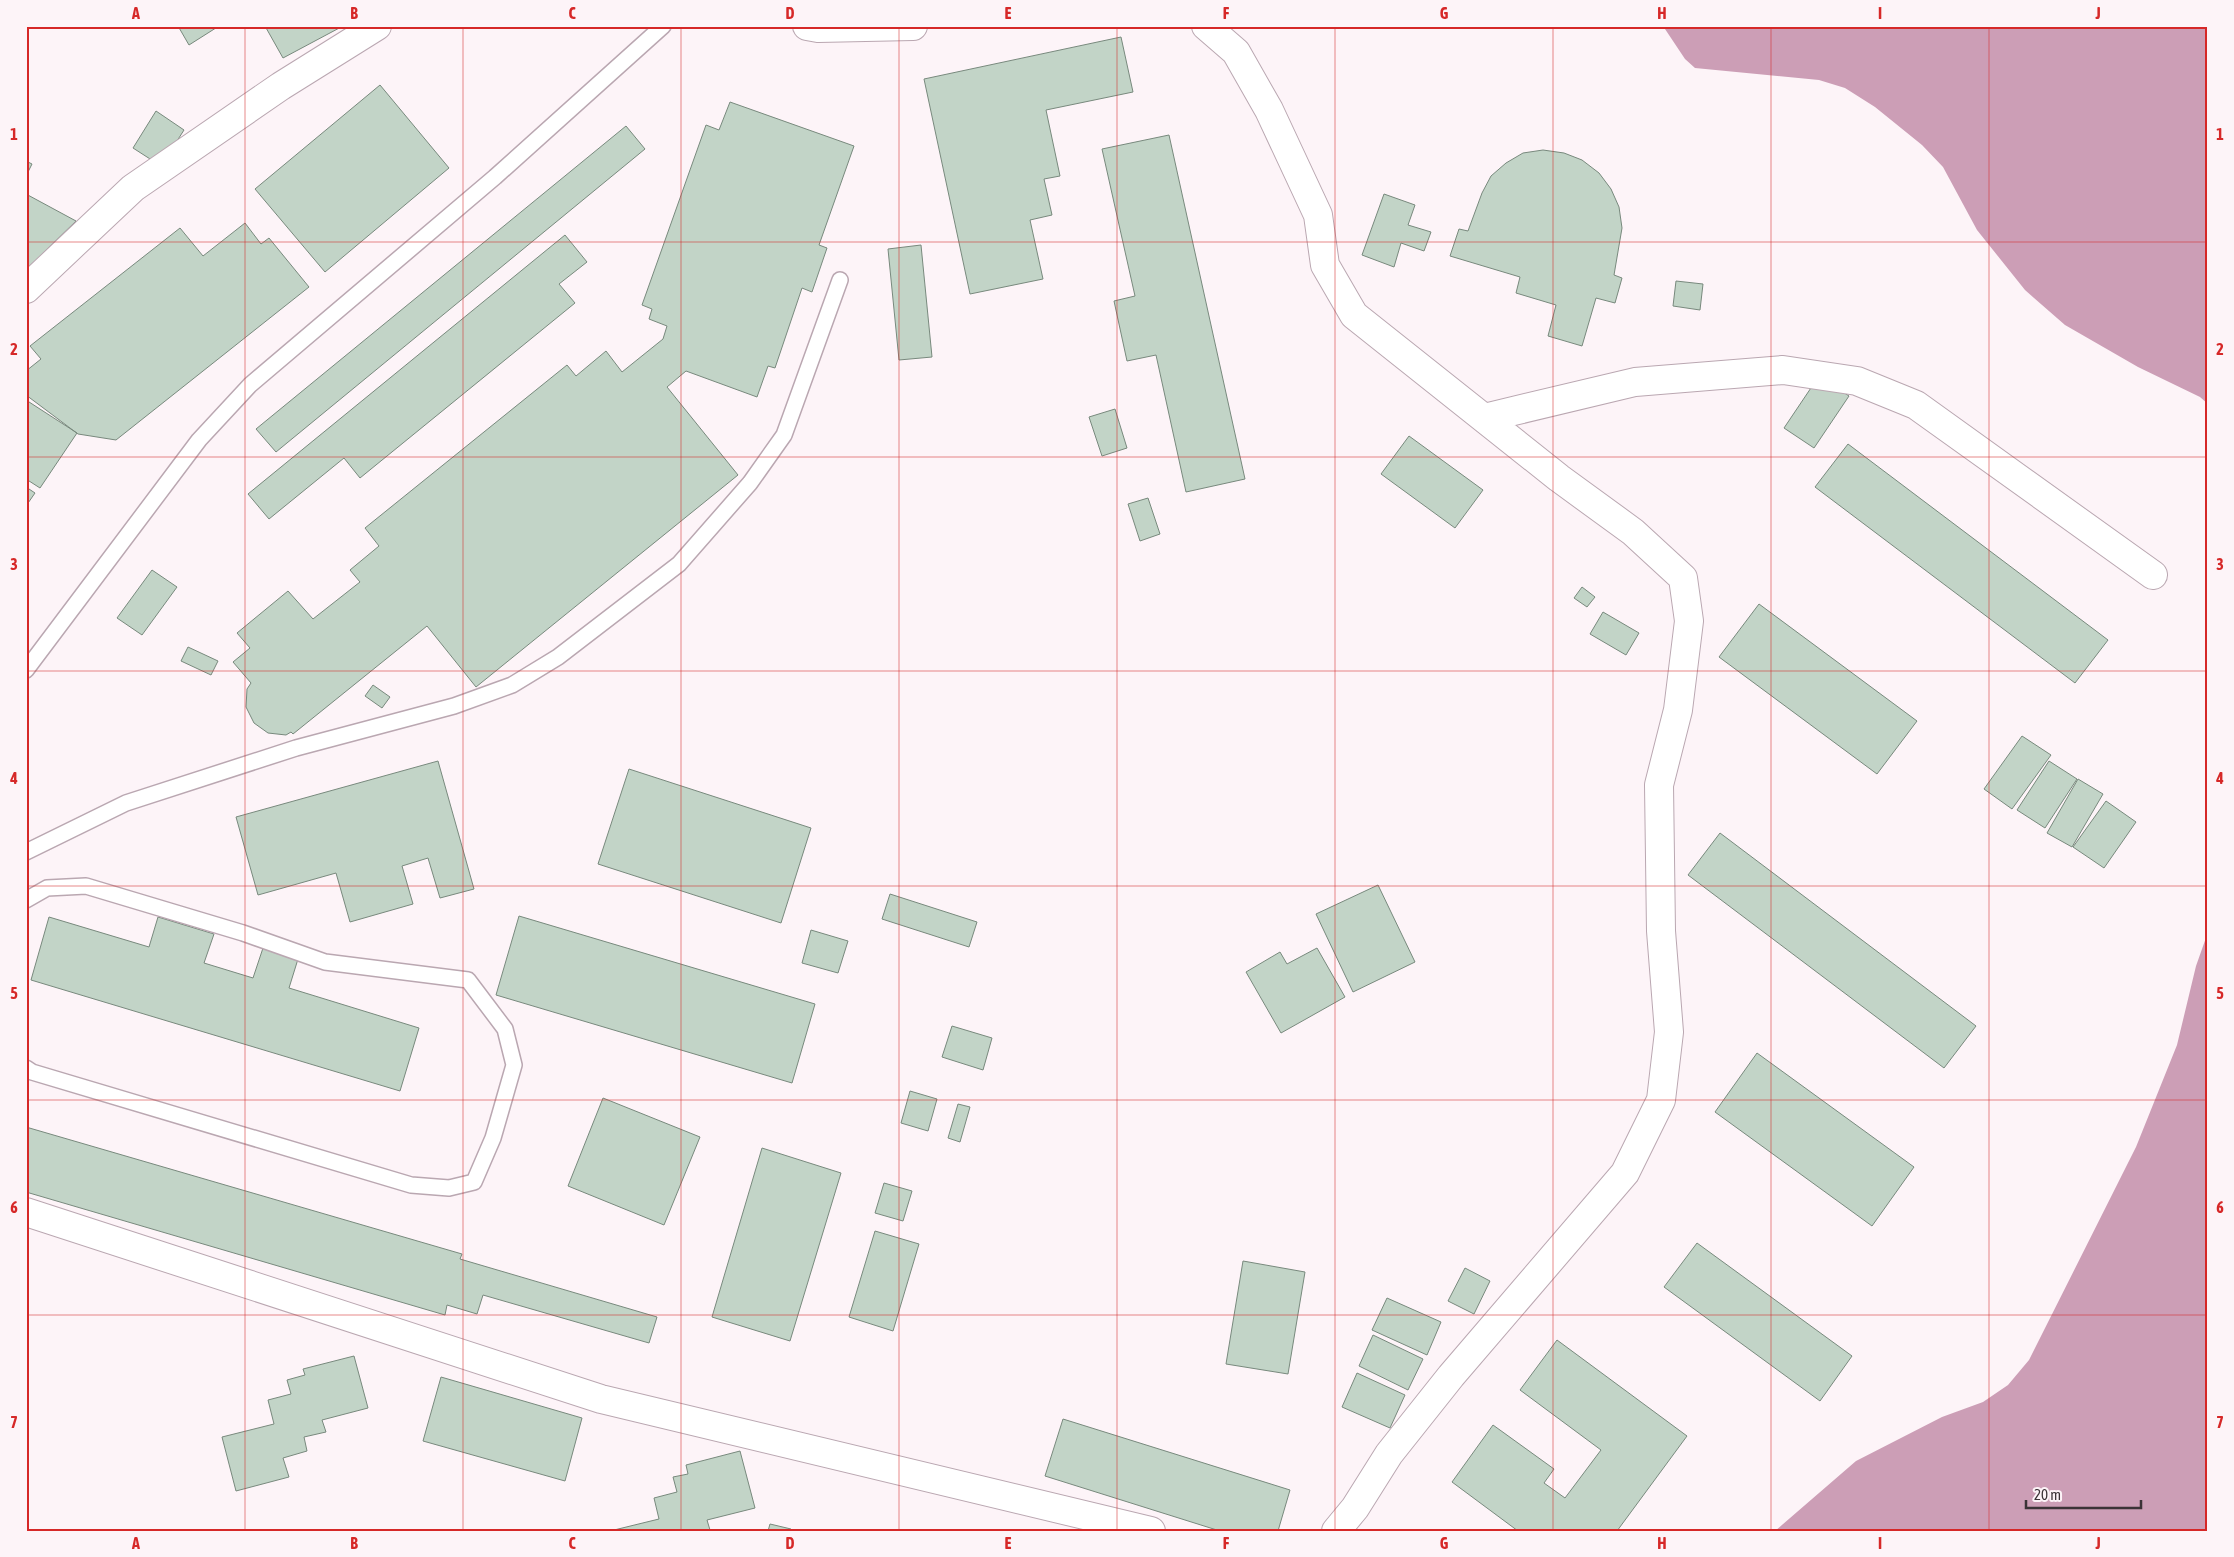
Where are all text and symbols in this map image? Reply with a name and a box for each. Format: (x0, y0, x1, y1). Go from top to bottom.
text: A (131, 4, 140, 22)
text: B (350, 4, 358, 22)
text: C (568, 4, 576, 22)
text: D (786, 4, 795, 22)
text: E (1005, 4, 1012, 22)
text: F (1223, 4, 1230, 22)
text: G (1440, 4, 1449, 22)
text: H (1657, 4, 1667, 22)
text: I (1878, 4, 1882, 22)
text: J (2094, 4, 2101, 22)
text: 1 (10, 125, 18, 143)
text: 1 (2216, 125, 2224, 143)
text: 2 (10, 340, 18, 358)
text: 2 (2216, 340, 2224, 358)
text: 3 (10, 555, 18, 573)
text: 3 (2216, 555, 2224, 573)
text: 4 (9, 769, 18, 787)
text: 4 (2215, 769, 2224, 787)
text: 5 (10, 984, 18, 1002)
text: 5 (2216, 984, 2224, 1002)
text: 6 (10, 1198, 18, 1216)
text: 6 (2216, 1198, 2224, 1216)
text: 7 (10, 1413, 18, 1431)
text: 7 (2216, 1413, 2224, 1431)
scale bar (2026, 1477, 2142, 1509)
text: 20 m (2034, 1486, 2061, 1503)
text: A (131, 1534, 140, 1552)
text: B (350, 1534, 358, 1552)
text: C (568, 1534, 576, 1552)
text: D (786, 1534, 795, 1552)
text: E (1005, 1534, 1012, 1552)
text: F (1223, 1534, 1230, 1552)
text: G (1440, 1534, 1449, 1552)
text: H (1657, 1534, 1667, 1552)
text: I (1878, 1534, 1882, 1552)
text: J (2094, 1534, 2101, 1552)

